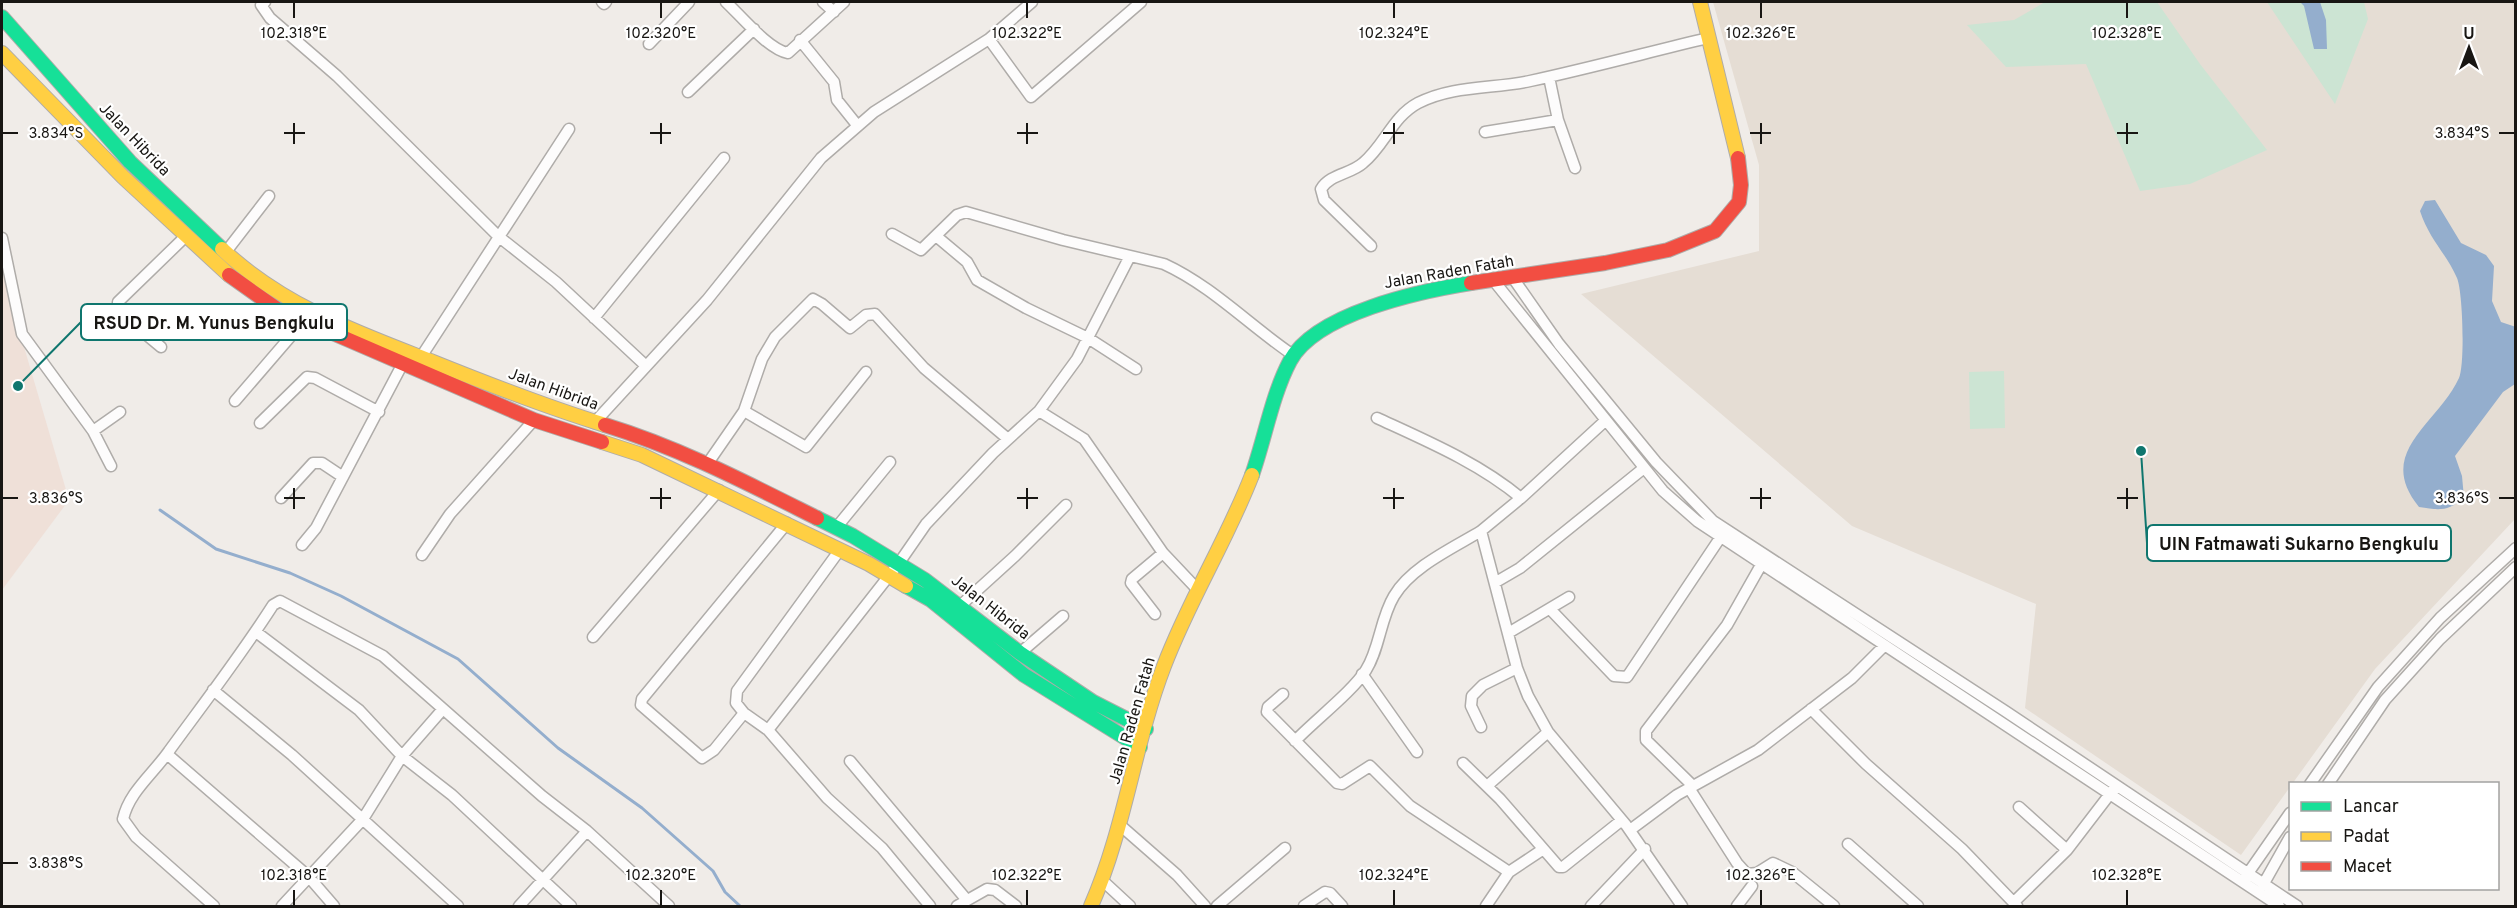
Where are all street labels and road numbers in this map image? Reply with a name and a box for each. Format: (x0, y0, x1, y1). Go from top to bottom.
street label: Jalan Hibrida (94, 99, 174, 181)
street label: Jalan Raden Fatah (1382, 252, 1516, 294)
street label: Jalan Hibrida (505, 364, 601, 416)
street label: Jalan Hibrida (947, 571, 1033, 645)
street label: Jalan Raden Fatah (1105, 655, 1161, 787)

